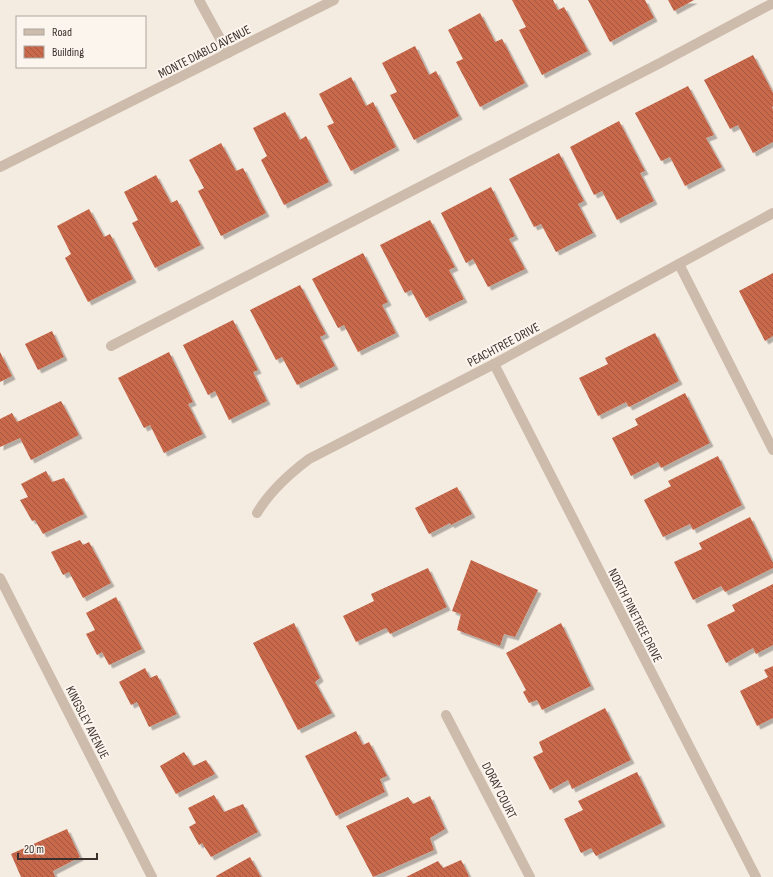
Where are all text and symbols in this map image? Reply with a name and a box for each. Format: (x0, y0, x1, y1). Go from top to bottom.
legend (16, 16, 146, 68)
street label: MONTE DIABLO AVENUE (156, 22, 253, 82)
text: Road (52, 25, 72, 40)
text: Building (52, 45, 84, 60)
street label: PEACHTREE DRIVE (465, 319, 542, 371)
street label: NORTH PINETREE DRIVE (605, 566, 666, 665)
street label: KINGSLEY AVENUE (62, 683, 112, 762)
street label: DORAY COURT (478, 759, 520, 821)
scale bar (18, 835, 97, 861)
text: 20 m (24, 842, 44, 857)

